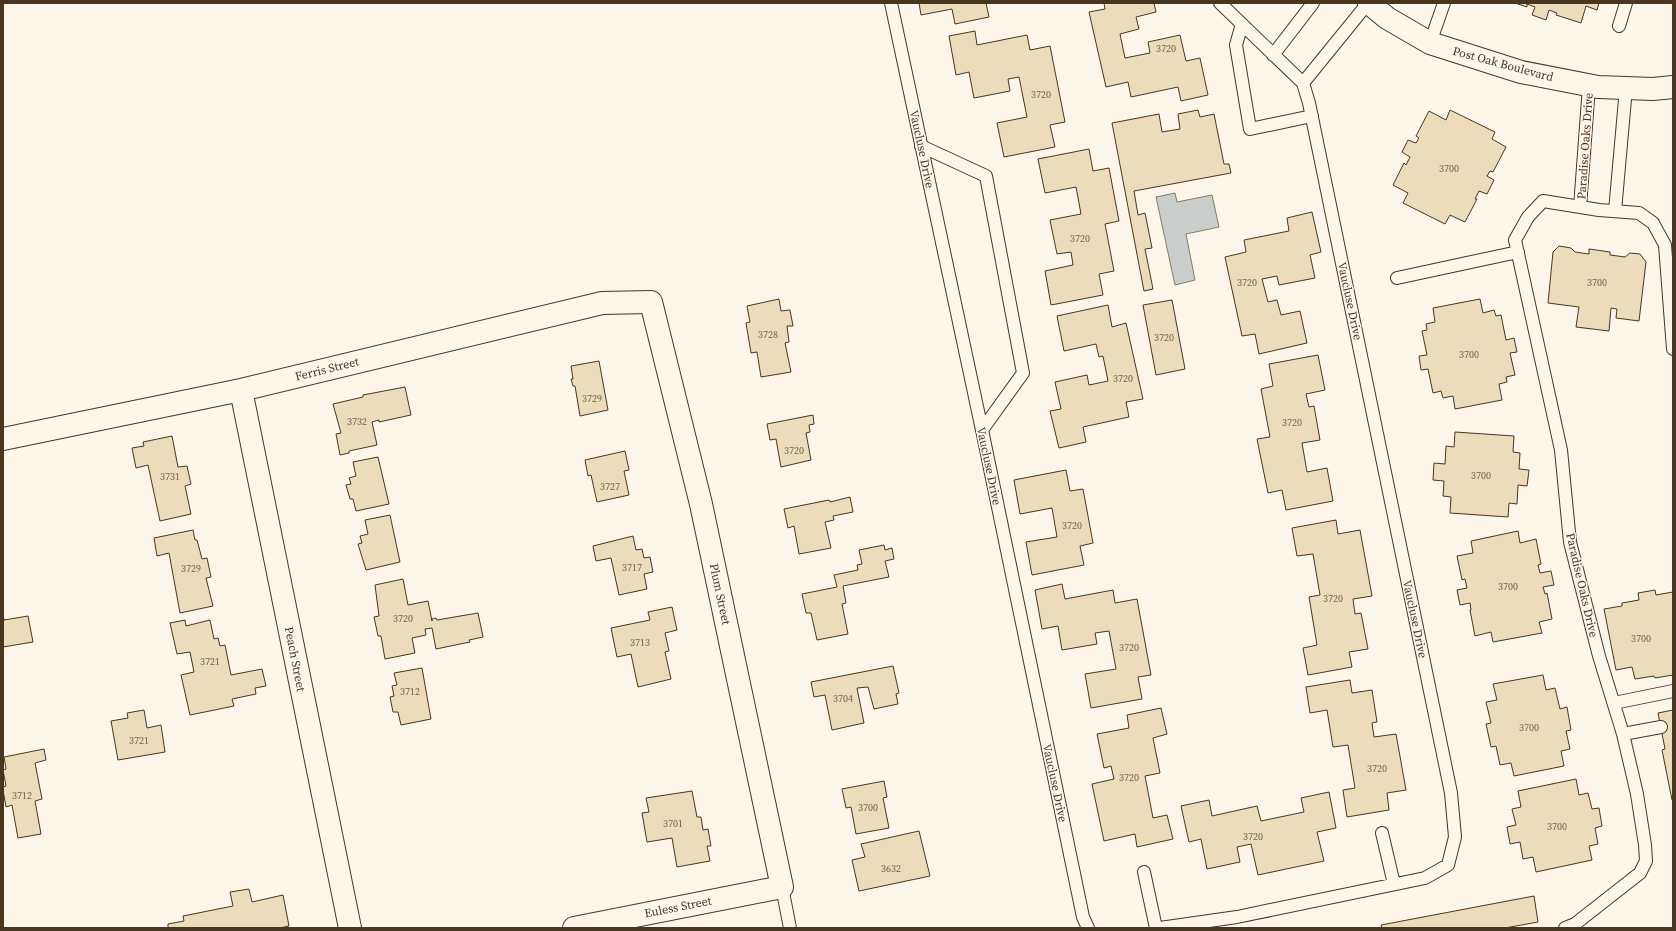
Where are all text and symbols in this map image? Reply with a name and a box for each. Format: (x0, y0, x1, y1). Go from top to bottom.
house number: 3720 (1156, 42, 1176, 55)
street label: Post Oak Boulevard (1451, 43, 1555, 85)
house number: 3720 (1031, 88, 1051, 101)
street label: Paradise Oaks Drive (1573, 92, 1597, 200)
street label: Vaucluse Drive (906, 109, 938, 189)
house number: 3700 (1439, 162, 1459, 175)
house number: 3720 (1070, 232, 1090, 245)
street label: Vaucluse Drive (1334, 261, 1366, 341)
house number: 3720 (1237, 276, 1257, 289)
house number: 3700 (1587, 276, 1607, 289)
house number: 3728 (758, 328, 778, 341)
house number: 3720 (1154, 331, 1174, 344)
house number: 3700 (1459, 348, 1479, 361)
street label: Ferris Street (293, 353, 361, 385)
house number: 3720 (1113, 372, 1133, 385)
house number: 3729 (582, 392, 602, 405)
house number: 3732 (347, 415, 367, 428)
house number: 3720 (1282, 416, 1302, 429)
street label: Vaucluse Drive (973, 426, 1005, 506)
house number: 3720 (784, 444, 804, 457)
house number: 3700 (1471, 469, 1491, 482)
house number: 3731 (160, 470, 180, 483)
house number: 3727 (600, 480, 620, 493)
house number: 3720 (1062, 519, 1082, 532)
street label: Paradise Oaks Drive (1562, 531, 1602, 639)
house number: 3717 (622, 561, 642, 574)
house number: 3729 (181, 562, 201, 575)
street label: Plum Street (706, 562, 734, 626)
street label: Vaucluse Drive (1399, 579, 1431, 659)
house number: 3700 (1498, 580, 1518, 593)
house number: 3720 (1323, 592, 1343, 605)
house number: 3720 (393, 612, 413, 625)
street label: Peach Street (281, 625, 309, 693)
house number: 3700 (1631, 632, 1651, 645)
house number: 3713 (630, 636, 650, 649)
house number: 3720 (1119, 641, 1139, 654)
house number: 3721 (200, 655, 220, 668)
house number: 3712 (400, 685, 420, 698)
house number: 3704 (833, 692, 853, 705)
house number: 3700 (1519, 721, 1539, 734)
house number: 3721 (129, 734, 149, 747)
street label: Vaucluse Drive (1039, 743, 1071, 823)
house number: 3720 (1367, 762, 1387, 775)
house number: 3720 (1119, 771, 1139, 784)
house number: 3712 (12, 789, 32, 802)
house number: 3700 (858, 801, 878, 814)
house number: 3701 (663, 817, 683, 830)
house number: 3700 (1547, 820, 1567, 833)
house number: 3720 (1243, 830, 1263, 843)
house number: 3632 (881, 862, 901, 875)
street label: Euless Street (643, 893, 713, 921)

